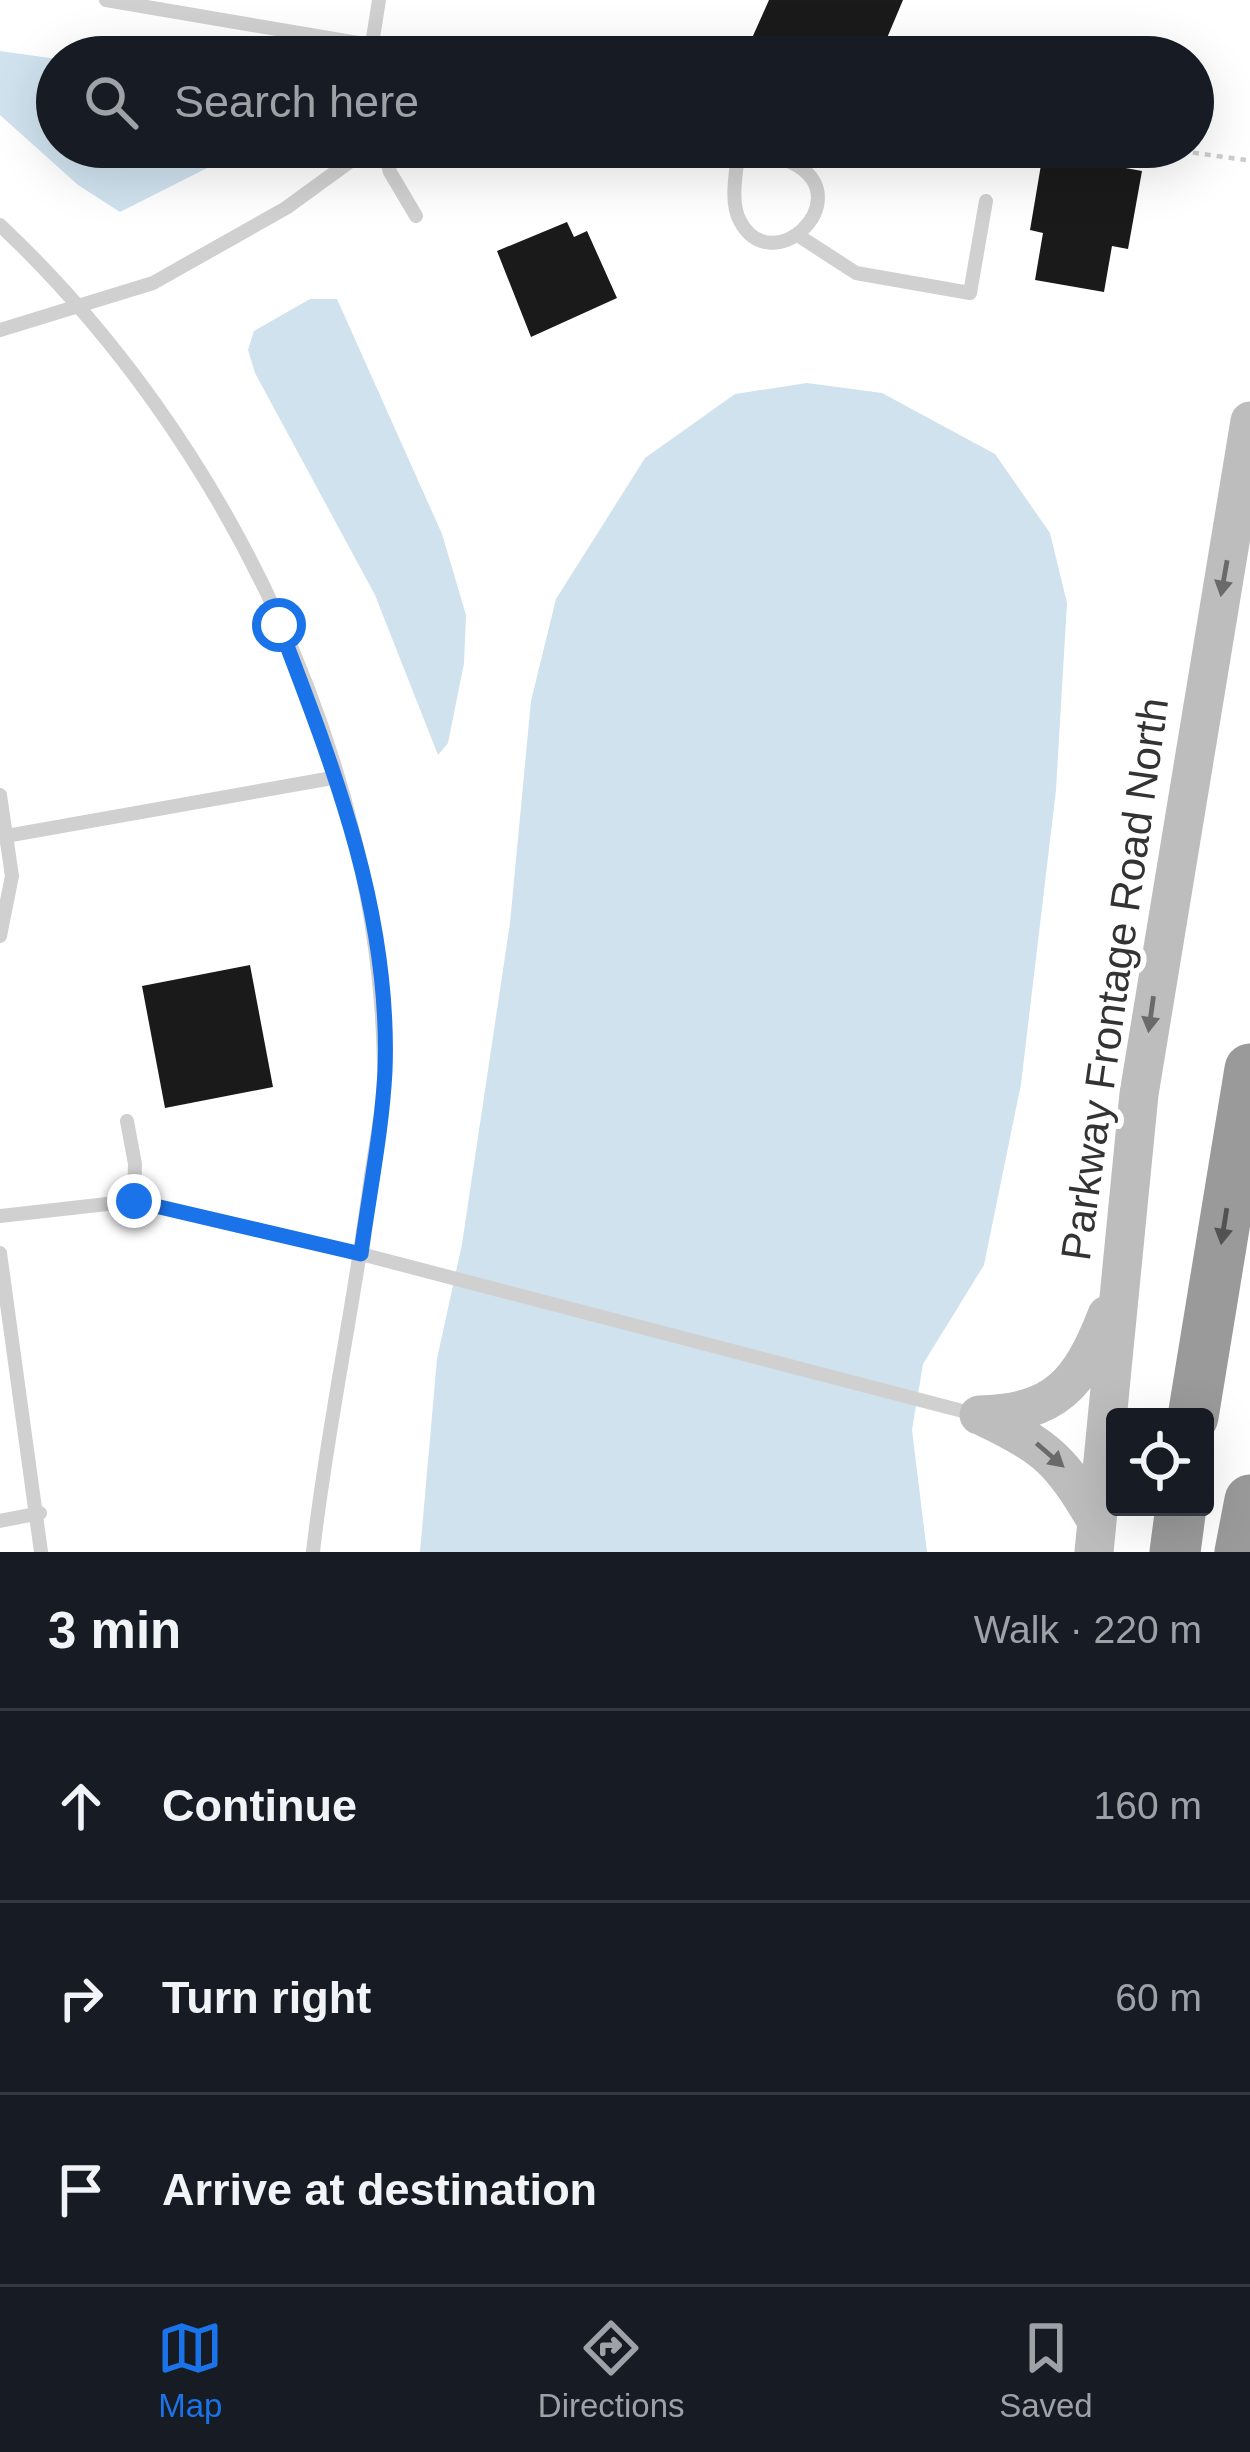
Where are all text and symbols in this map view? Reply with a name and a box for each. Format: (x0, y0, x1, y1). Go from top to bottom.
search box (36, 36, 1214, 168)
icon: search (78, 69, 144, 135)
text: Search here (174, 76, 419, 127)
one-way arrow (1214, 560, 1233, 597)
route start (252, 598, 306, 652)
street label: Parkway Frontage Road North (1052, 695, 1177, 1263)
one-way arrow (1141, 996, 1160, 1034)
route end (107, 1174, 161, 1228)
one-way arrow (1215, 1208, 1234, 1245)
map controls (1106, 1408, 1214, 1516)
button: locate (1106, 1408, 1214, 1516)
one-way arrow (1035, 1441, 1065, 1467)
text: 3 min (48, 1602, 181, 1659)
text: Walk · 220 m (974, 1608, 1202, 1651)
icon: ahead (48, 1773, 114, 1839)
text: Continue (162, 1780, 357, 1831)
text: 160 m (1094, 1784, 1202, 1827)
icon: right (48, 1965, 114, 2031)
text: Turn right (162, 1972, 371, 2023)
text: 60 m (1115, 1976, 1202, 2019)
icon: arrive (48, 2157, 114, 2223)
text: Arrive at destination (162, 2164, 597, 2215)
tab: Map (157, 2315, 223, 2425)
tab: Directions (538, 2315, 685, 2425)
tab: Saved (999, 2315, 1093, 2425)

